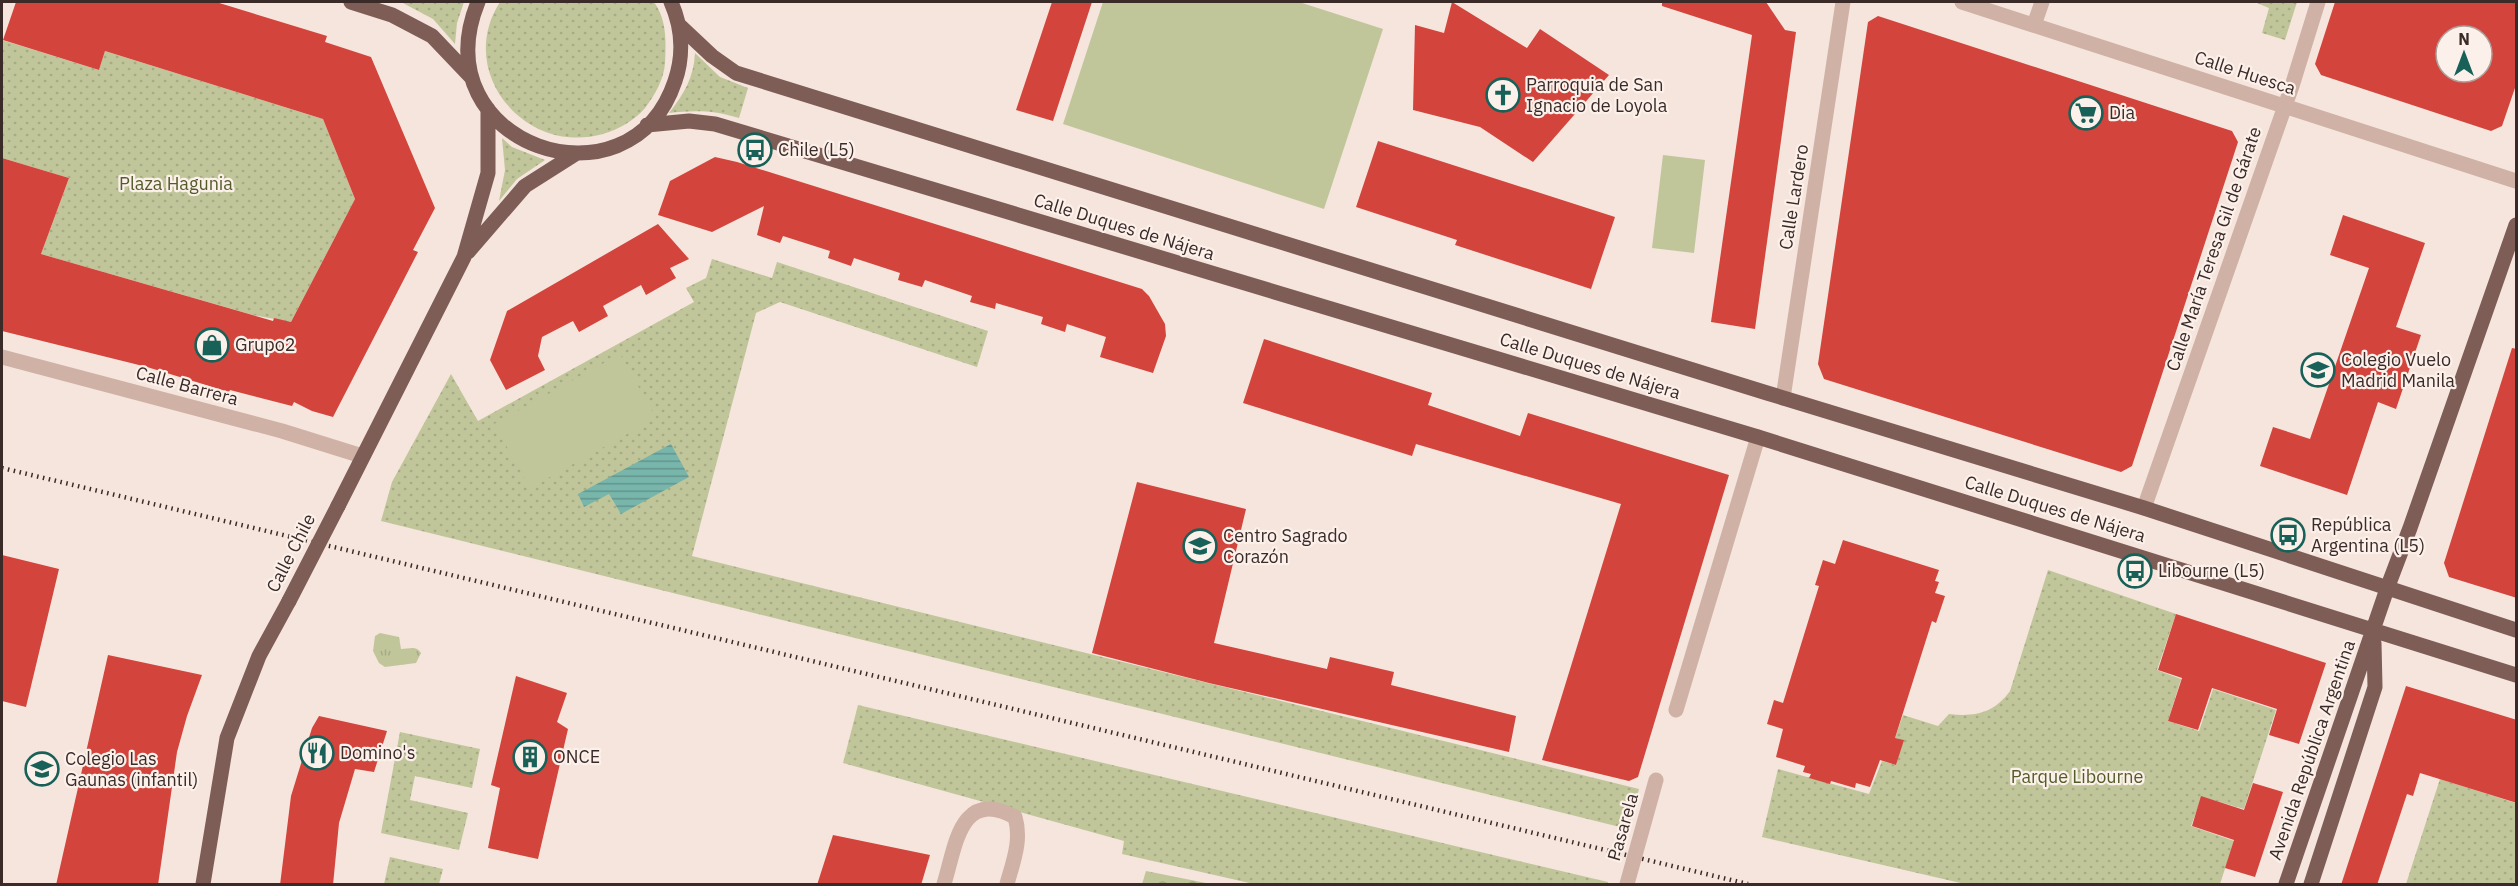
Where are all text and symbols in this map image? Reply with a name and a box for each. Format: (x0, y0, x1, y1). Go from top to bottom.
north arrow (2434, 24, 2494, 84)
text: N (2458, 29, 2470, 49)
street label: Calle Huesca (2192, 45, 2299, 100)
place label: Parroquia de San Ignacio de Loyola (1526, 73, 1668, 117)
church icon: Parroquia de San Ignacio de Loyola (1485, 77, 1521, 113)
supermarket icon: Dia (2068, 95, 2104, 131)
place label: Dia (2109, 101, 2136, 124)
street label: Calle María Teresa Gil de Gárate (2161, 123, 2266, 374)
bus stop icon: Chile (L5) (737, 132, 773, 168)
place label: Chile (L5) (778, 138, 855, 161)
street label: Calle Lardero (1774, 142, 1813, 251)
park label: Plaza Hagunia (119, 172, 233, 195)
street label: Calle Duques de Nájera (1031, 188, 1218, 265)
shop icon: Grupo2 (194, 327, 230, 363)
street label: Calle Duques de Nájera (1497, 327, 1684, 404)
place label: Grupo2 (235, 333, 296, 356)
place label: Colegio Vuelo Madrid Manila (2341, 348, 2455, 392)
school or university icon: Colegio Vuelo Madrid Manila (2300, 352, 2336, 388)
street label: Calle Barrera (133, 361, 241, 410)
street label: Calle Duques de Nájera (1962, 470, 2149, 547)
street label: Calle Chile (261, 509, 320, 596)
place label: República Argentina (L5) (2311, 513, 2425, 557)
bus stop icon: República Argentina (L5) (2270, 517, 2306, 553)
place label: Centro Sagrado Corazón (1223, 524, 1348, 568)
school or university icon: Centro Sagrado Corazón (1182, 528, 1218, 564)
bus stop icon: Libourne (L5) (2117, 553, 2153, 589)
place label: Libourne (L5) (2158, 559, 2265, 582)
street label: Avenida República Argentina (2263, 636, 2360, 863)
restaurant icon: Domino's (299, 735, 335, 771)
building icon: ONCE (512, 739, 548, 775)
place label: Domino's (340, 741, 415, 764)
place label: ONCE (553, 745, 600, 768)
place label: Colegio Las Gaunas (infantil) (65, 747, 198, 791)
school or university icon: Colegio Las Gaunas (infantil) (24, 751, 60, 787)
park label: Parque Libourne (2011, 765, 2143, 788)
street label: Pasarela (1602, 790, 1643, 863)

